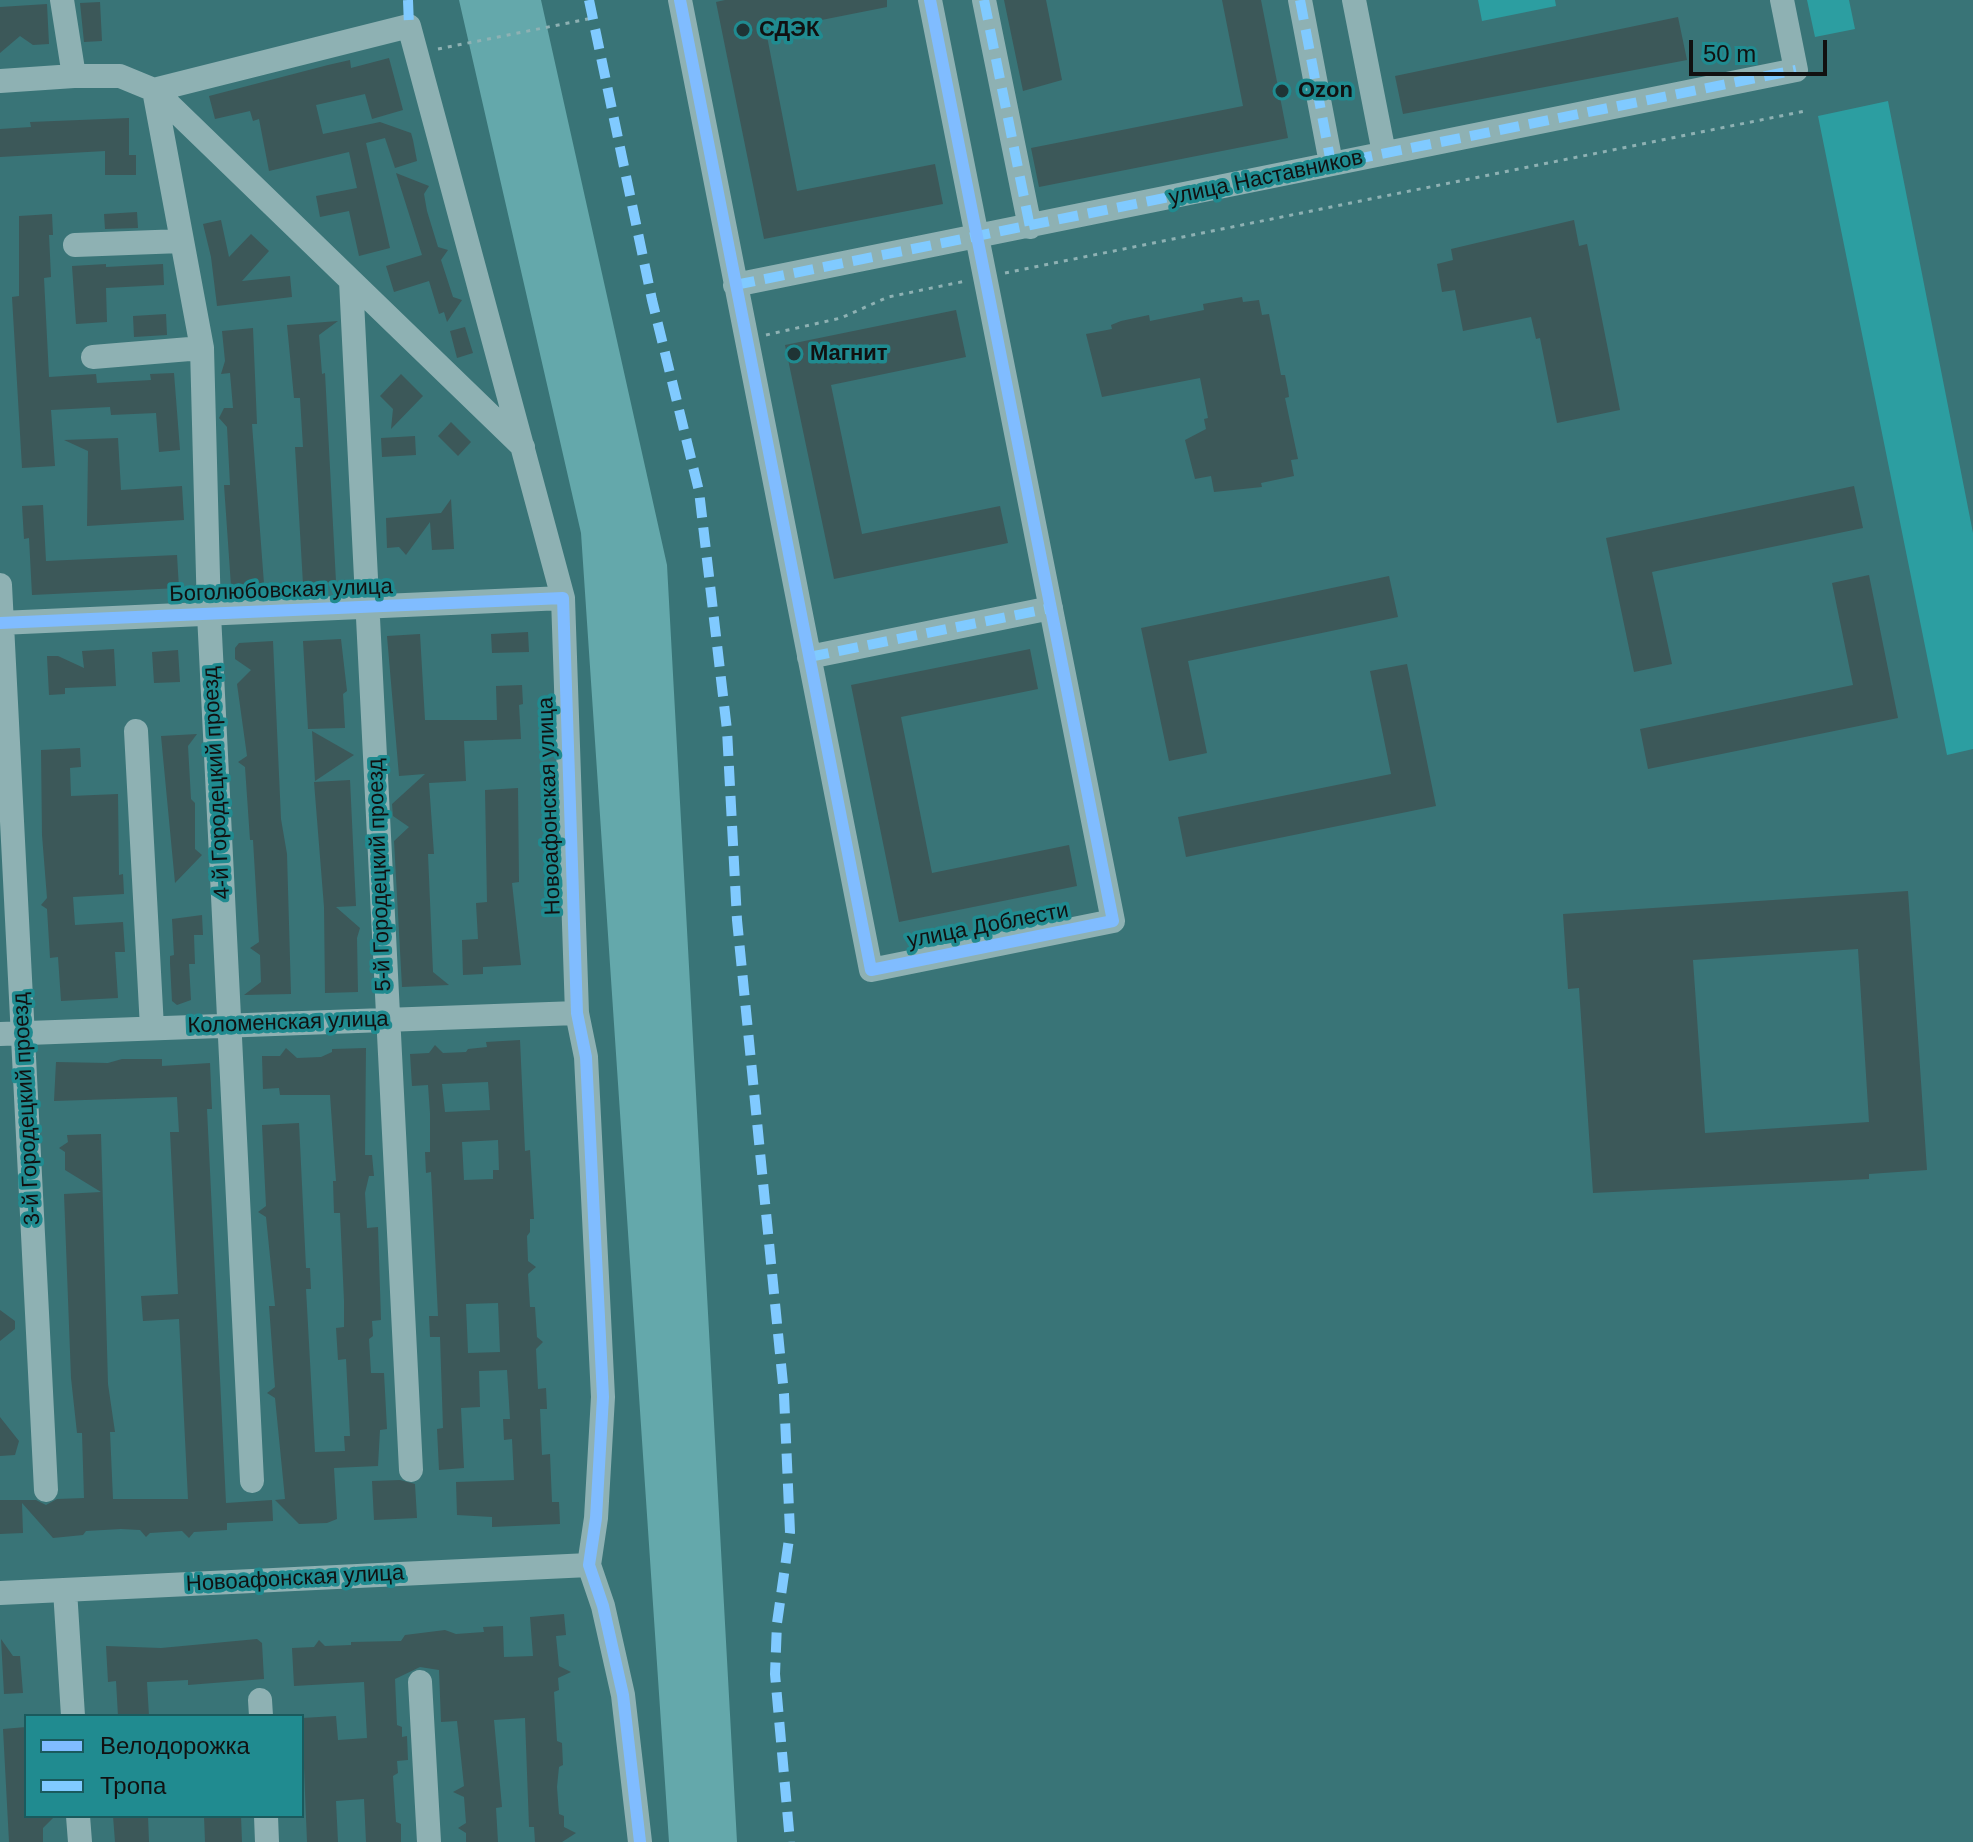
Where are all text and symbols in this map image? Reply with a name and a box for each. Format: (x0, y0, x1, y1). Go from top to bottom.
place label: СДЭК (759, 17, 819, 43)
marker: СДЭК (734, 21, 752, 39)
scale bar (1693, 24, 1831, 74)
text: 50 m (1703, 40, 1756, 67)
place label: Ozon (1298, 78, 1353, 104)
marker: Ozon (1273, 82, 1291, 100)
street label: улица Наставников (1167, 145, 1365, 211)
place label: Магнит (810, 341, 888, 367)
marker: Магнит (785, 345, 803, 363)
street label: Боголюбовская улица (169, 574, 393, 608)
street label: 4-й Городецкий проезд (198, 666, 236, 900)
street label: Новоафонская улица (533, 696, 567, 916)
street label: 5-й Городецкий проезд (363, 758, 397, 992)
street label: улица Доблести (905, 897, 1071, 955)
street label: 3-й Городецкий проезд (8, 992, 46, 1226)
street label: Коломенская улица (187, 1006, 389, 1040)
street label: Новоафонская улица (185, 1560, 405, 1598)
legend (24, 1714, 304, 1818)
text: Велодорожка (100, 1732, 250, 1759)
text: Тропа (100, 1772, 166, 1799)

